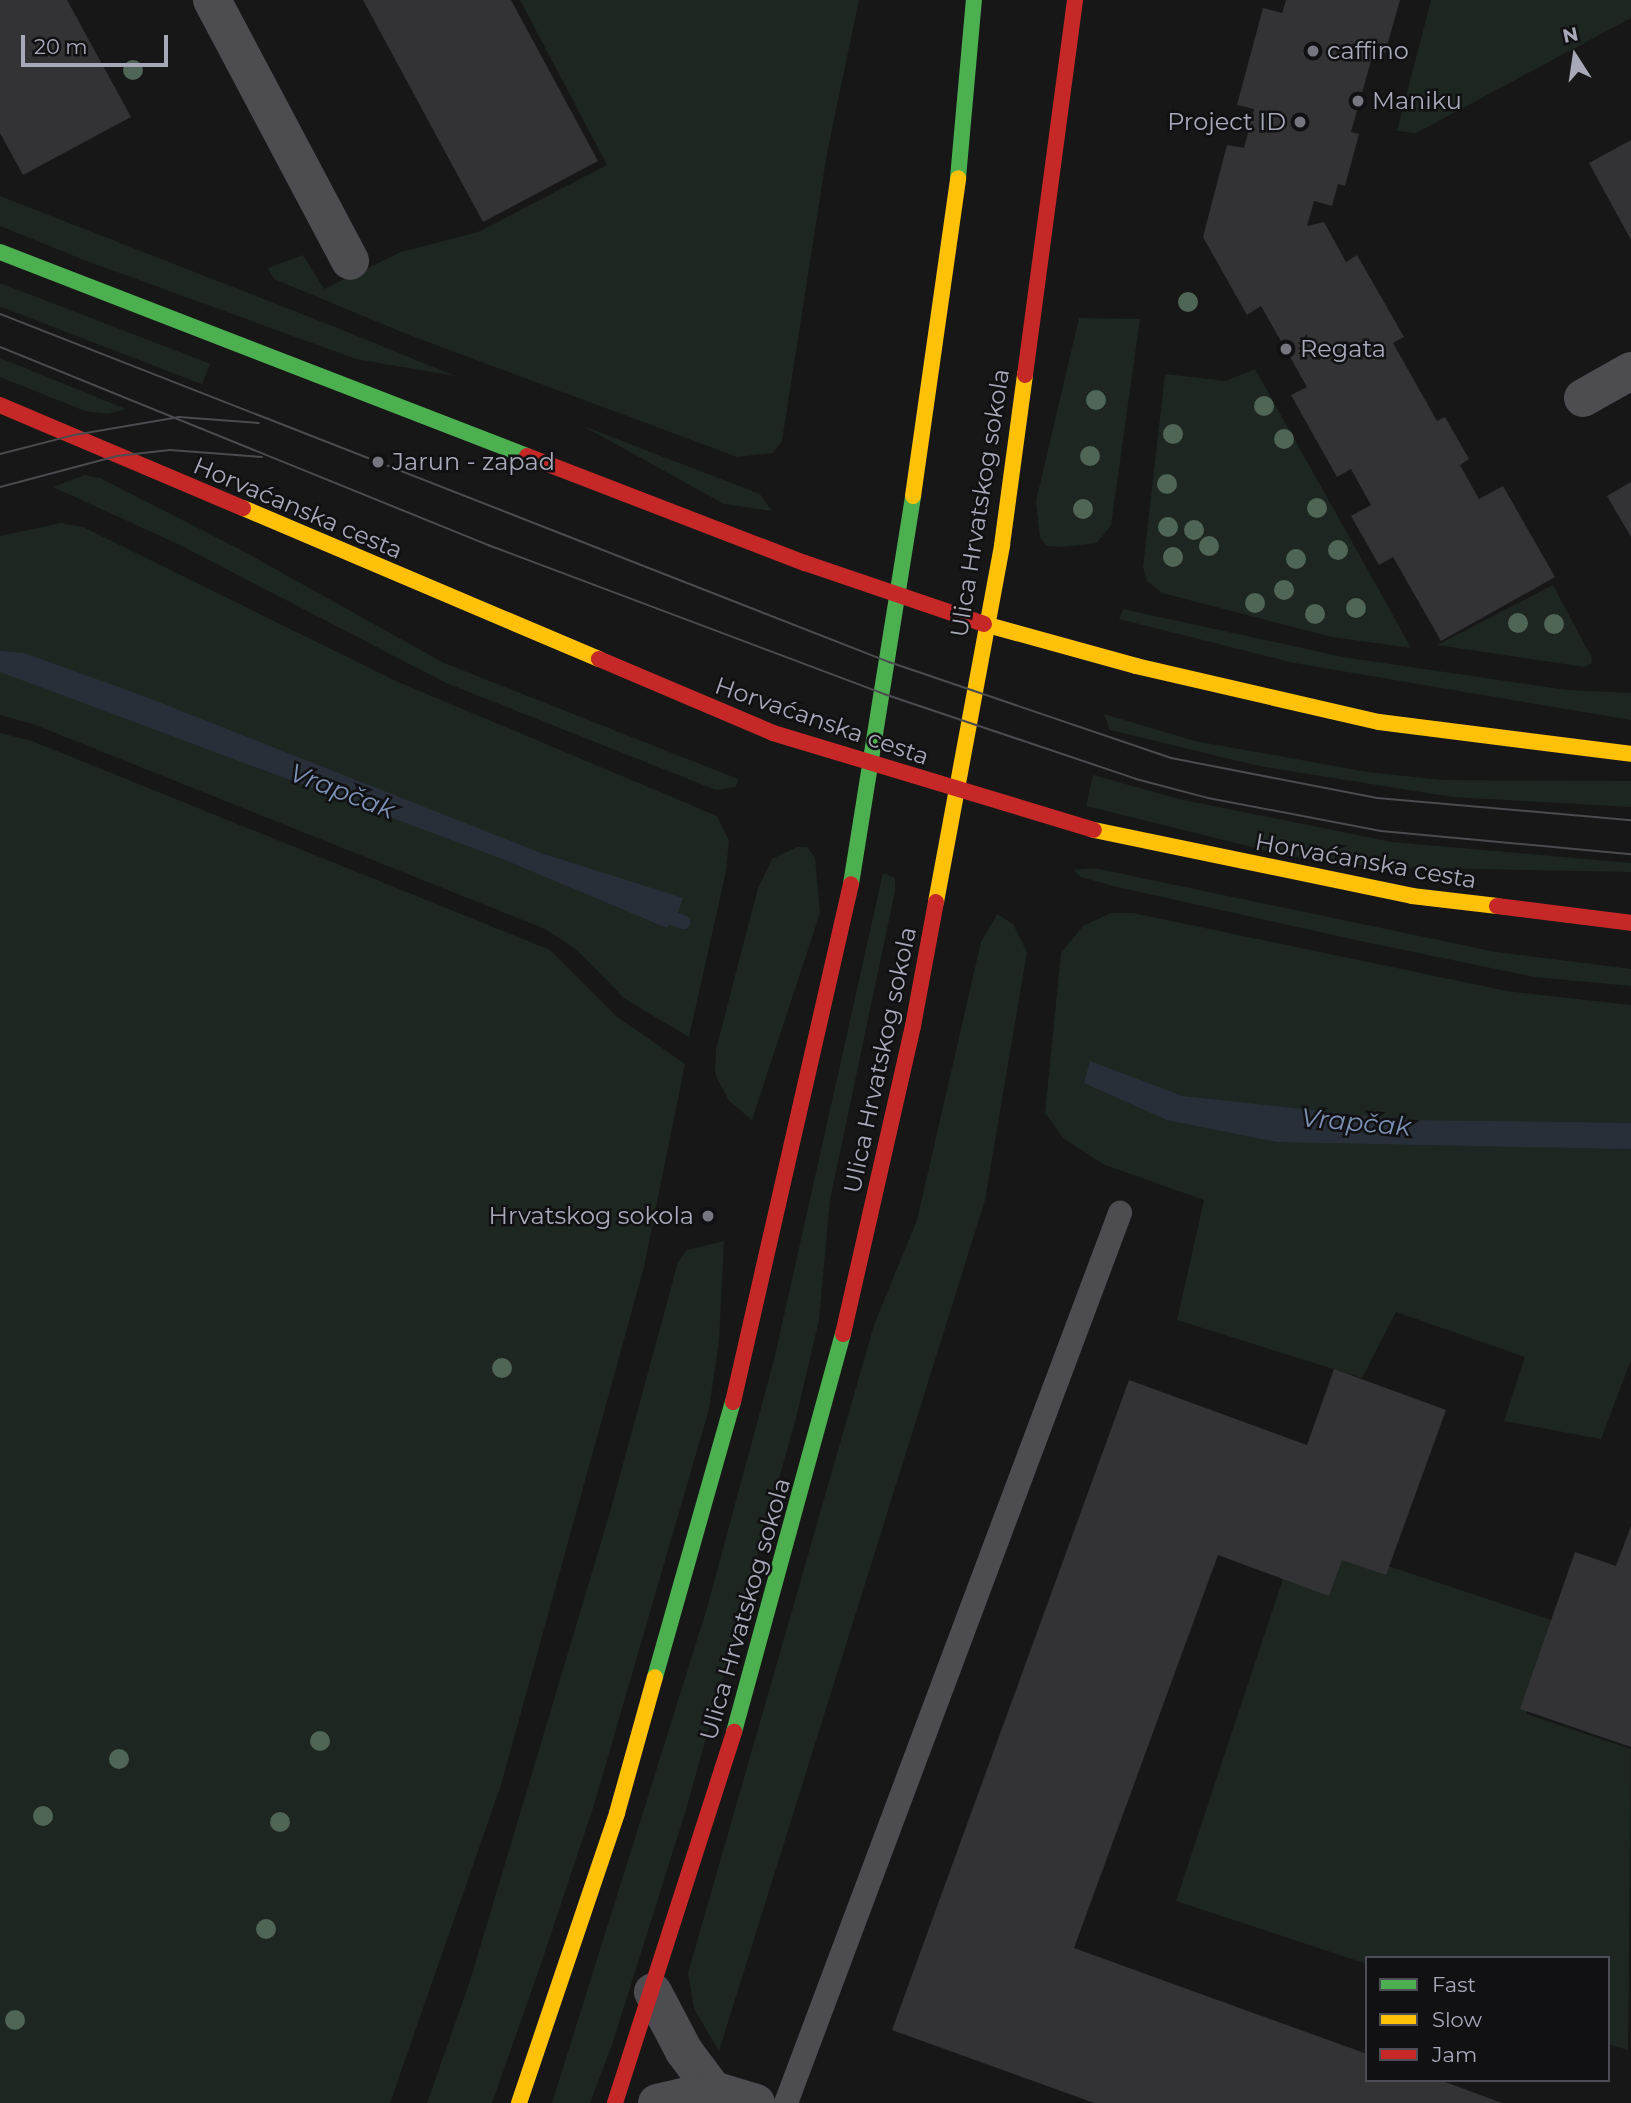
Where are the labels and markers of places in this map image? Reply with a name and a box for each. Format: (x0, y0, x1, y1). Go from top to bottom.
place label: caffino (1327, 37, 1409, 65)
marker: caffino (1305, 43, 1321, 59)
place label: Maniku (1372, 87, 1462, 115)
marker: Maniku (1350, 93, 1366, 109)
place label: Project ID (1167, 108, 1286, 136)
marker: Project ID (1292, 114, 1308, 130)
place label: Regata (1300, 335, 1386, 363)
marker: Regata (1278, 341, 1294, 357)
place label: Jarun - zapad (392, 448, 555, 476)
marker: Jarun - zapad (370, 454, 386, 470)
place label: Hrvatskog sokola (488, 1202, 694, 1230)
marker: Hrvatskog sokola (700, 1208, 716, 1224)

